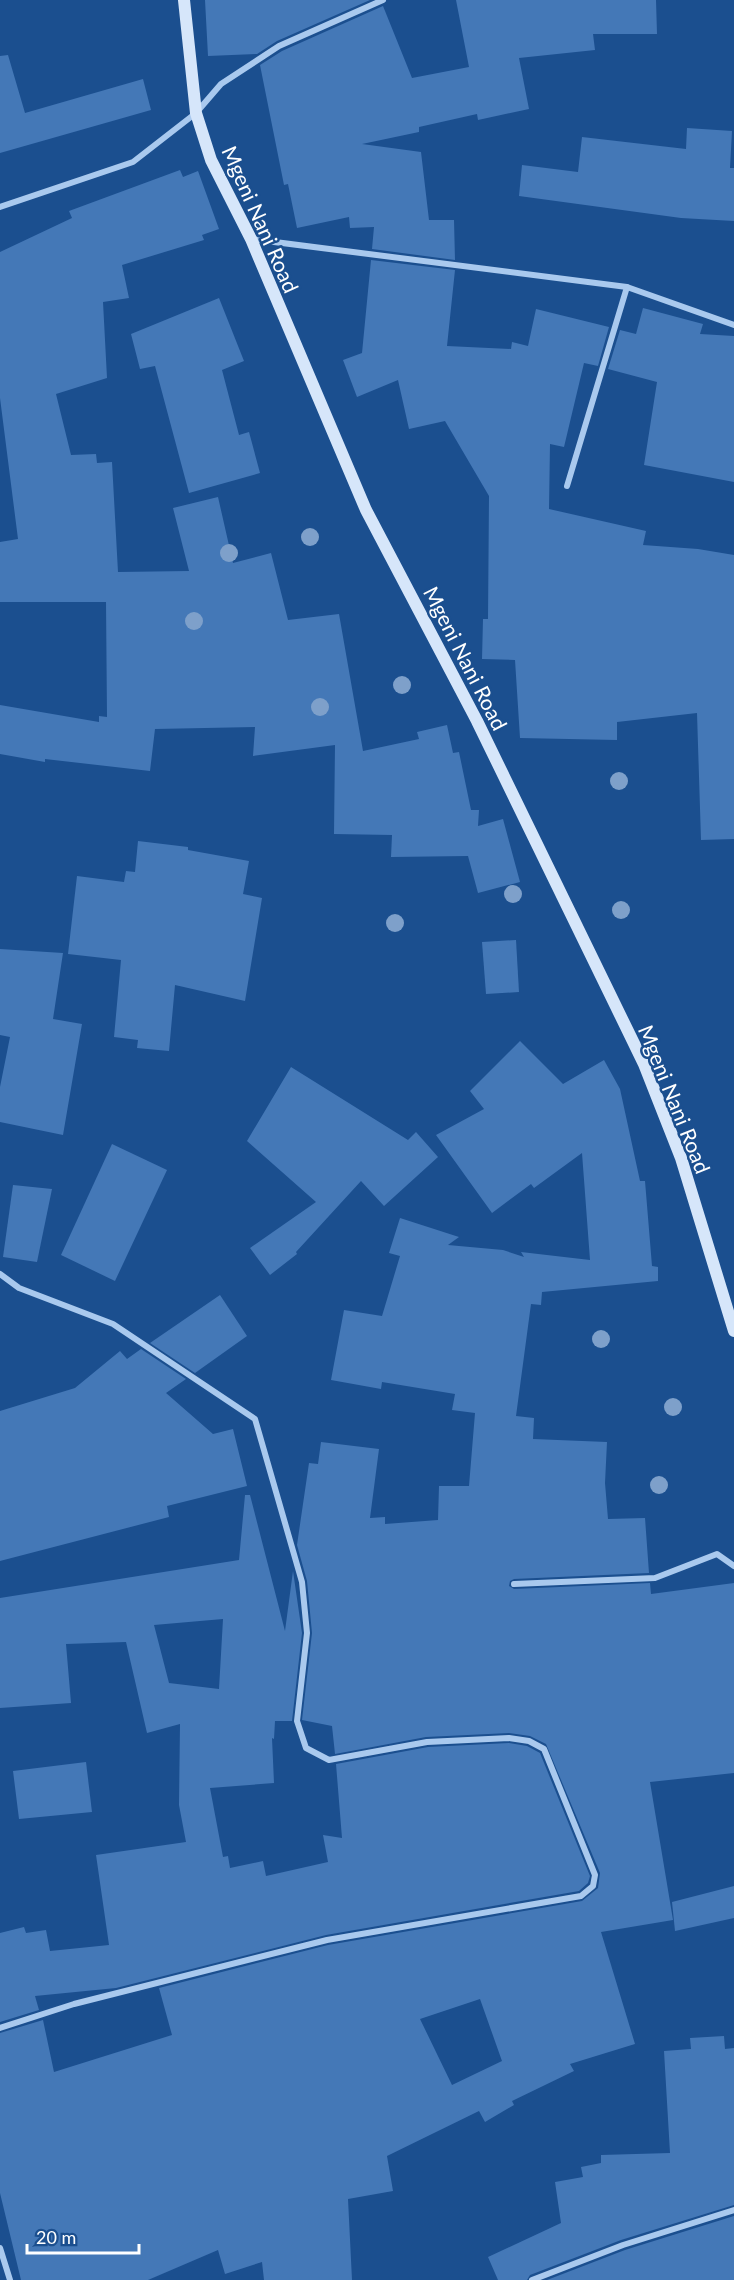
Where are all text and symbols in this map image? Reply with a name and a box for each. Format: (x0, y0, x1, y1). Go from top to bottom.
street label: Mgeni Nani Road (217, 142, 305, 296)
street label: Mgeni Nani Road (419, 582, 513, 734)
street label: Mgeni Nani Road (634, 1021, 716, 1177)
scale bar (27, 2217, 140, 2255)
text: 20 m (36, 2226, 76, 2248)

